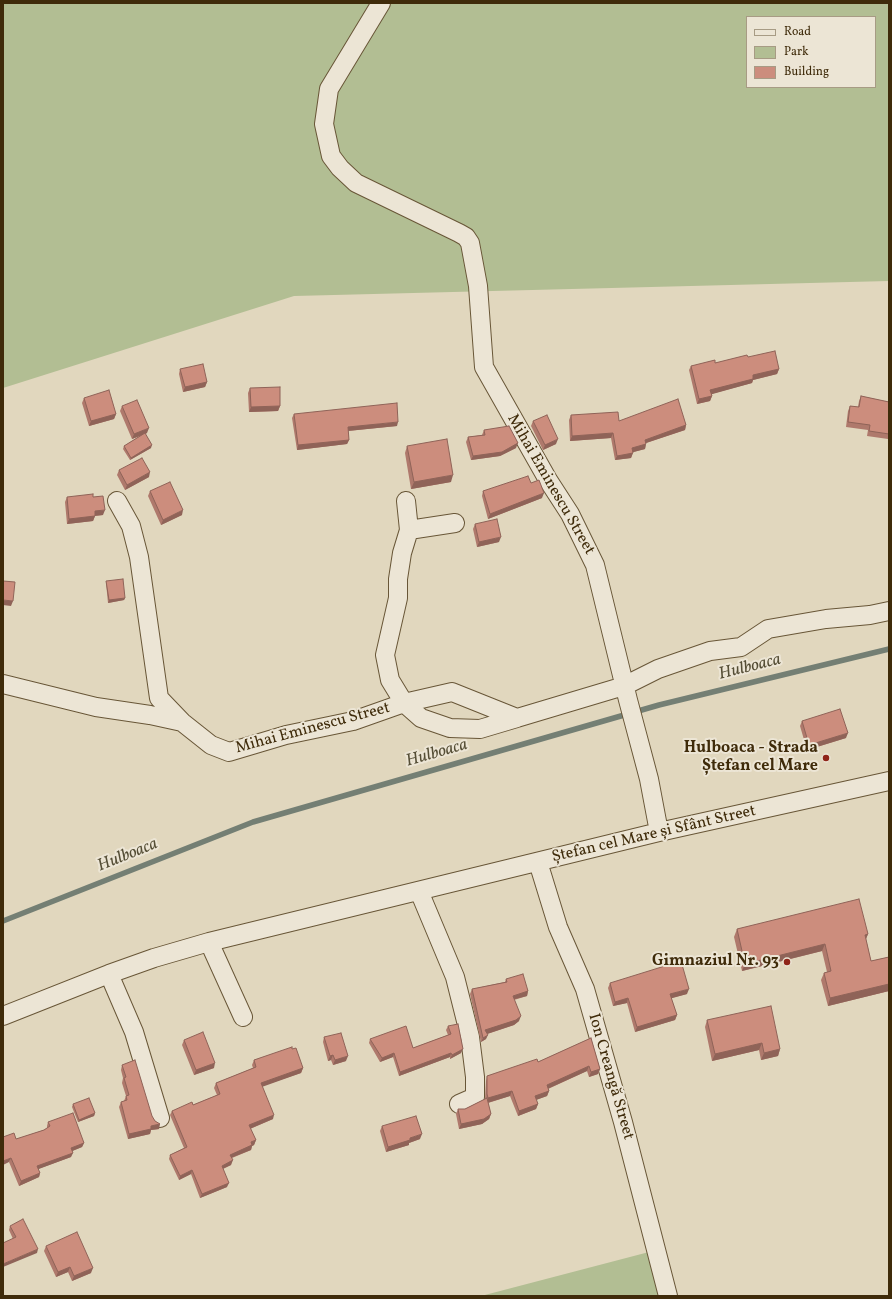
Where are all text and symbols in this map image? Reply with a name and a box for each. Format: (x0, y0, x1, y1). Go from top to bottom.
legend (746, 16, 876, 88)
text: Road (784, 24, 811, 40)
text: Park (784, 44, 809, 60)
text: Building (784, 64, 829, 80)
street label: Mihai Eminescu Street (502, 411, 598, 559)
water label: Hulboaca (717, 650, 783, 686)
street label: Mihai Eminescu Street (234, 699, 392, 759)
water label: Hulboaca (404, 735, 470, 773)
place label: Hulboaca - Strada Ștefan cel Mare (684, 739, 818, 777)
marker: Hulboaca - Strada Ștefan cel Mare (821, 753, 831, 763)
street label: Ștefan cel Mare și Sfânt Street (550, 802, 758, 868)
water label: Hulboaca (95, 835, 161, 877)
place label: Gimnaziul Nr. 93 (652, 952, 779, 972)
marker: Gimnaziul Nr. 93 (782, 957, 792, 967)
street label: Ion Creangă Street (583, 1012, 637, 1142)

